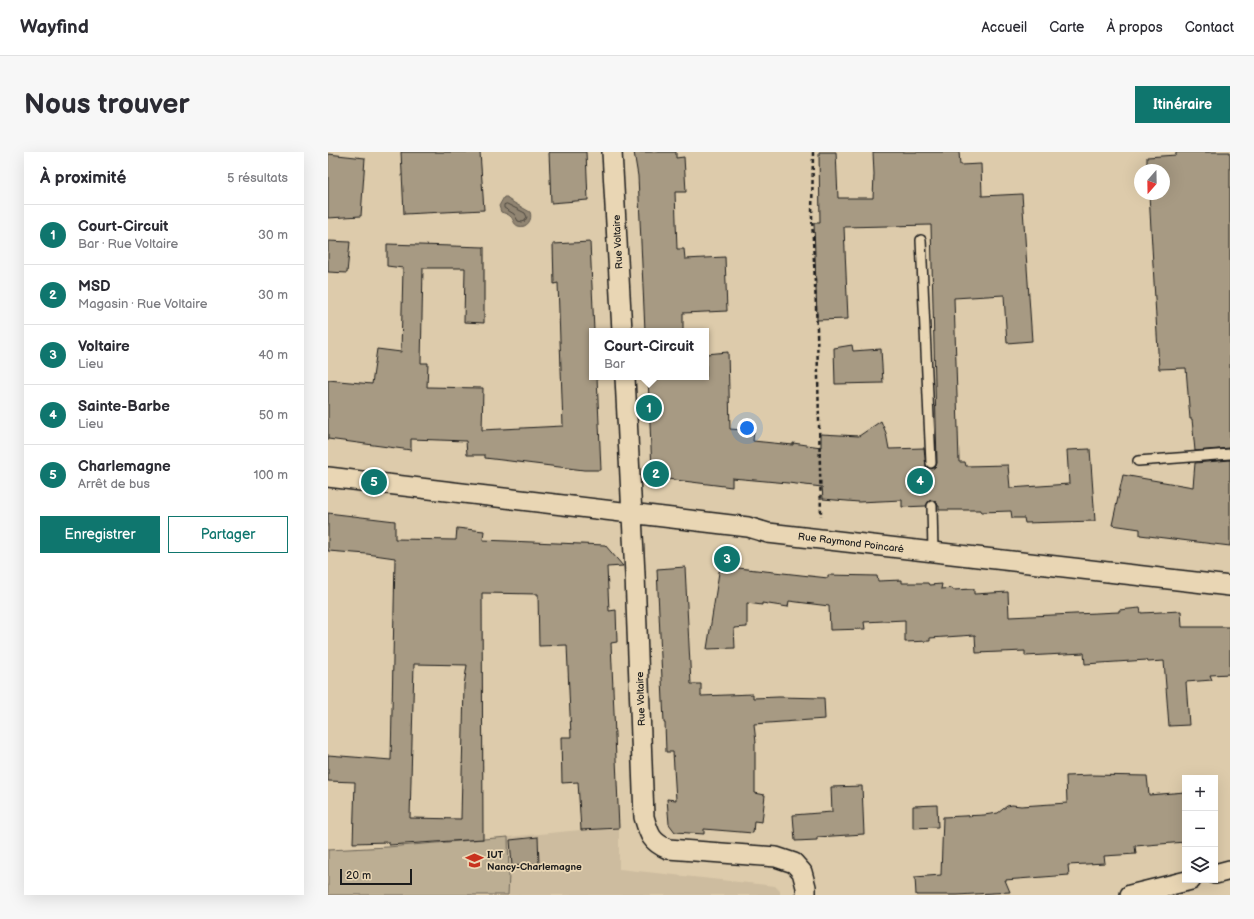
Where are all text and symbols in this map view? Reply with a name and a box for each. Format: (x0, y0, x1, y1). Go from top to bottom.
text: Wayfind (20, 16, 89, 39)
text: Accueil (981, 19, 1027, 36)
text: Carte (1049, 19, 1084, 36)
text: À propos (1106, 19, 1163, 36)
text: Contact (1185, 19, 1234, 36)
button: Itinéraire (1135, 86, 1230, 123)
text: Nous trouver (24, 88, 190, 121)
north arrow (1134, 164, 1170, 200)
text: À proximité (40, 168, 126, 188)
text: 5 résultats (227, 170, 288, 186)
street label: Rue Voltaire (611, 214, 625, 269)
text: Court-Circuit (78, 217, 168, 236)
text: 1 (50, 227, 56, 243)
text: 30 m (258, 227, 288, 243)
text: Bar · Rue Voltaire (78, 236, 178, 252)
text: MSD (78, 277, 110, 296)
text: 2 (49, 287, 57, 303)
text: 30 m (258, 287, 288, 303)
text: Magasin · Rue Voltaire (78, 296, 208, 312)
popup (589, 328, 709, 380)
text: Voltaire (78, 337, 130, 356)
text: Court-Circuit (604, 337, 694, 356)
text: 3 (49, 347, 57, 363)
text: 40 m (258, 347, 288, 363)
text: Lieu (78, 356, 103, 372)
text: Bar (604, 356, 625, 372)
pin: 1 (636, 393, 662, 423)
text: Sainte-Barbe (78, 397, 170, 416)
text: 4 (49, 407, 57, 423)
text: 50 m (259, 407, 288, 423)
text: Lieu (78, 416, 103, 432)
your location (737, 418, 757, 438)
text: Charlemagne (78, 457, 171, 476)
pin: 2 (643, 459, 669, 489)
pin: 4 (907, 466, 933, 496)
text: 5 (49, 467, 57, 483)
text: 100 m (253, 467, 288, 483)
pin: 5 (361, 467, 387, 497)
text: Arrêt de bus (78, 476, 150, 492)
button: Enregistrer (40, 516, 160, 553)
button: Partager (168, 516, 288, 553)
street label: Rue Raymond Poincaré (797, 531, 905, 555)
pin: 3 (714, 544, 740, 574)
street label: Rue Voltaire (634, 671, 648, 726)
map controls (1182, 775, 1218, 883)
button: + (1182, 775, 1218, 811)
button: − (1182, 811, 1218, 847)
button: layers (1182, 847, 1218, 883)
place label: IUT Nancy-Charlemagne (487, 849, 582, 873)
school or university icon: IUT Nancy-Charlemagne (464, 850, 484, 870)
scale bar (340, 867, 412, 886)
text: 20 m (346, 869, 371, 882)

